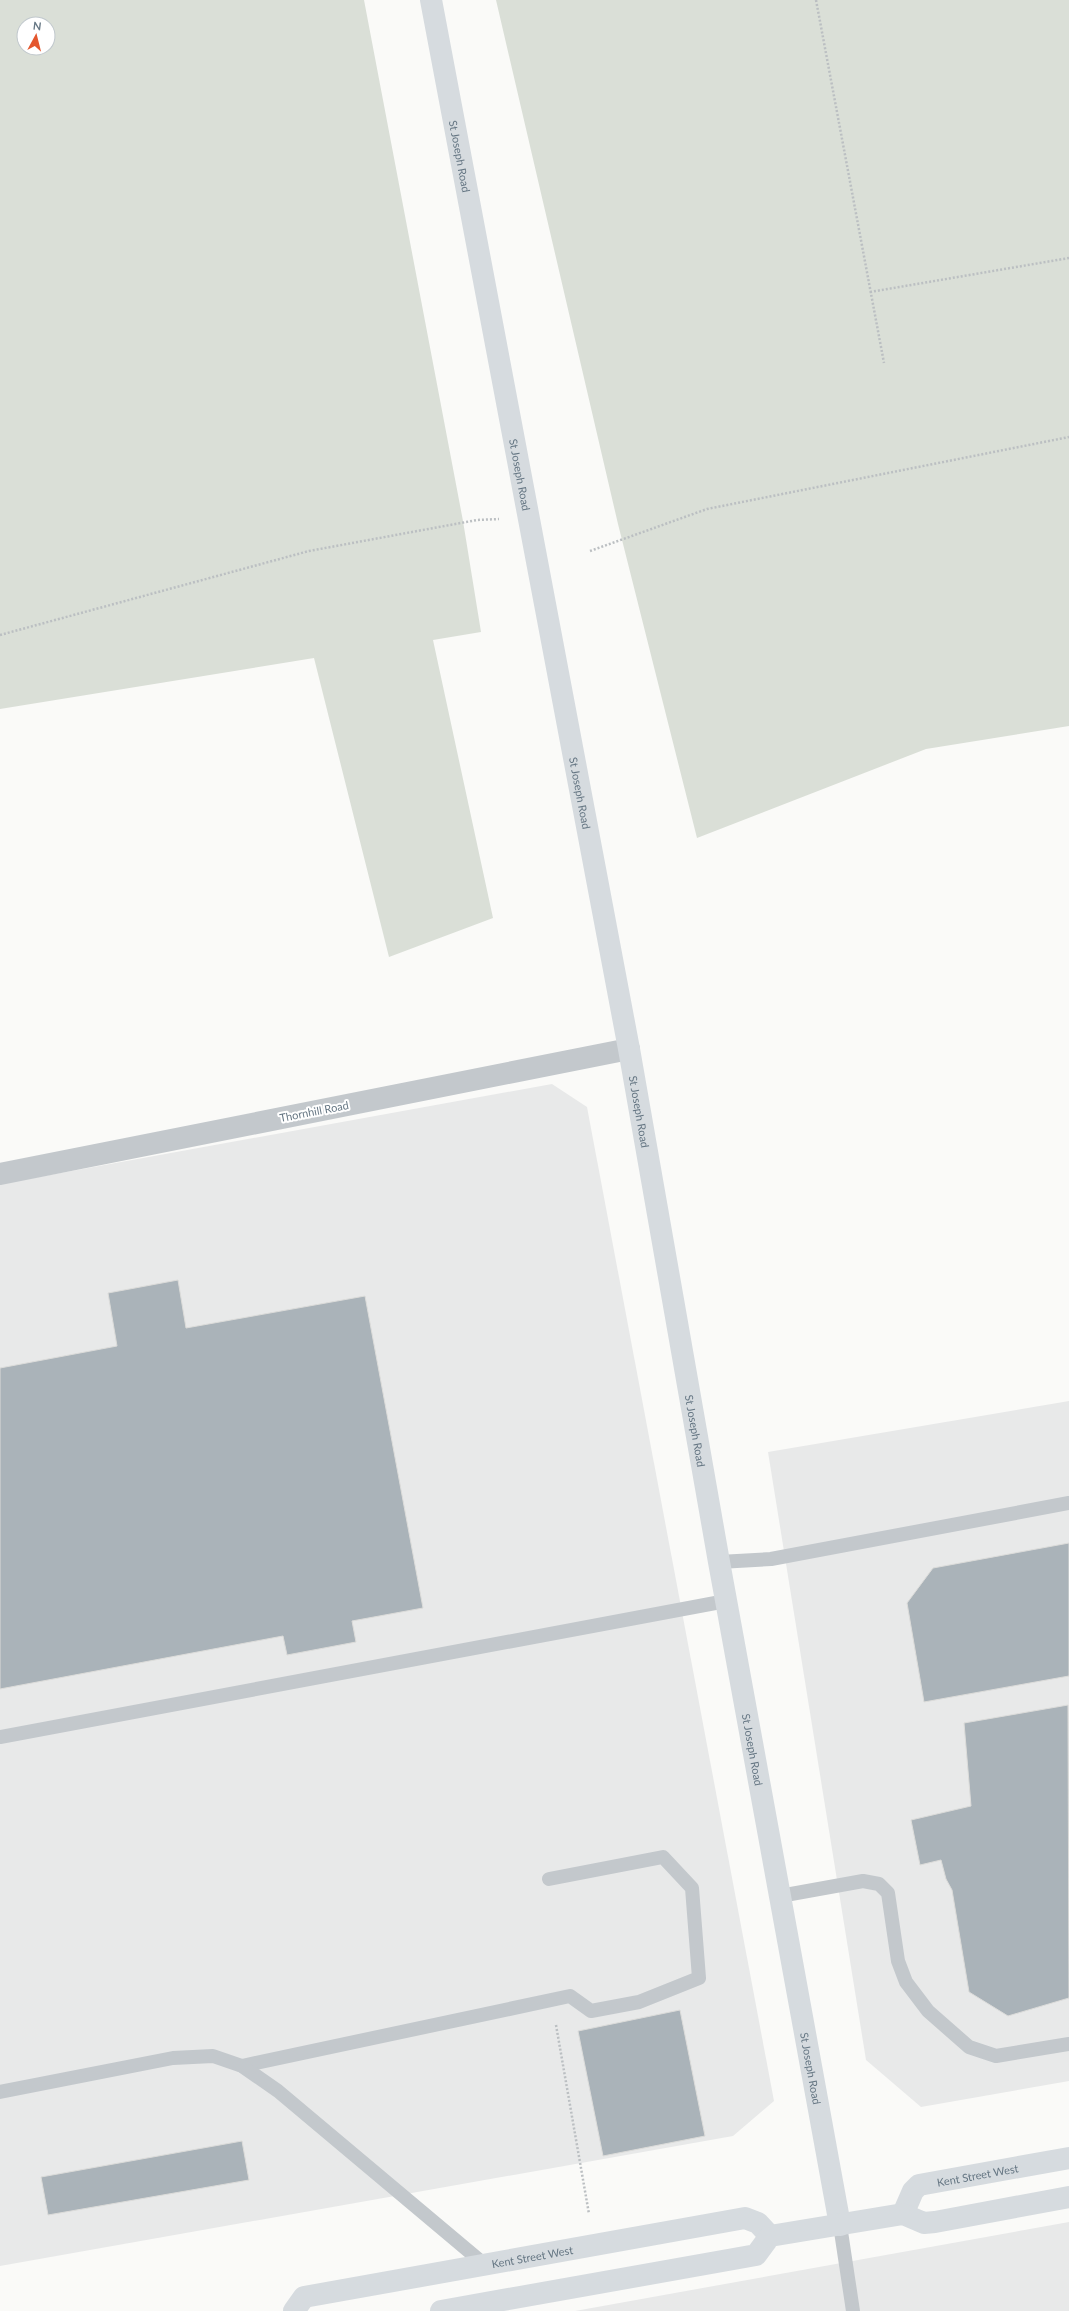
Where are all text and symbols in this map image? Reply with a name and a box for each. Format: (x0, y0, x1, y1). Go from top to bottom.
north arrow (16, 16, 56, 56)
text: N (32, 19, 42, 33)
street label: St Joseph Road (447, 119, 474, 193)
street label: St Joseph Road (507, 438, 534, 512)
street label: St Joseph Road (568, 756, 594, 830)
street label: St Joseph Road (627, 1074, 653, 1149)
street label: Thornhill Road (278, 1098, 350, 1124)
street label: St Joseph Road (683, 1394, 709, 1468)
street label: St Joseph Road (740, 1712, 766, 1787)
street label: St Joseph Road (798, 2031, 824, 2105)
street label: Kent Street West (936, 2161, 1019, 2188)
street label: Kent Street West (490, 2242, 574, 2270)

